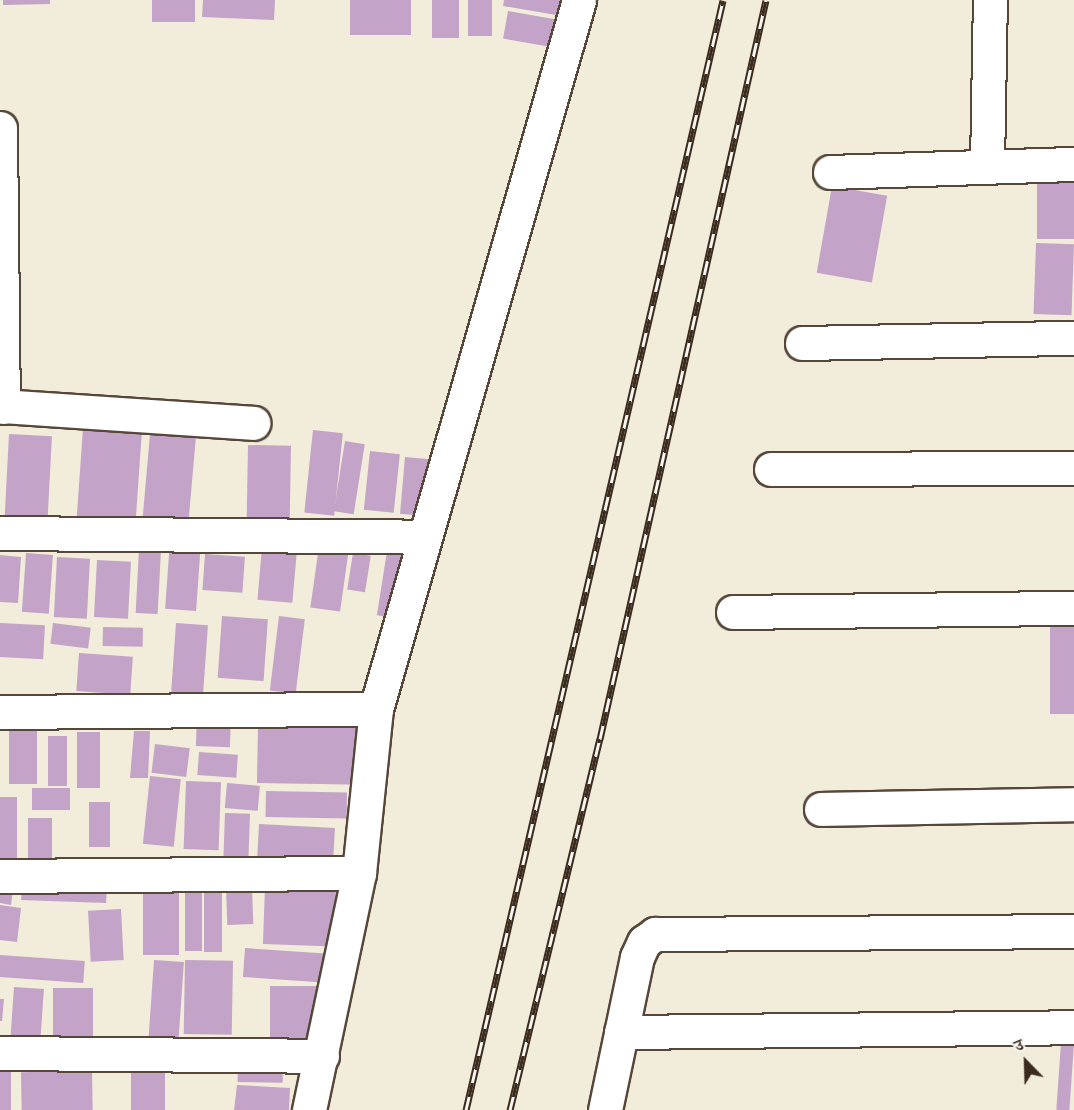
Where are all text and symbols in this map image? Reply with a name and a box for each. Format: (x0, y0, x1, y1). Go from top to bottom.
north arrow (996, 1032, 1056, 1092)
text: उ (1011, 1034, 1027, 1057)

